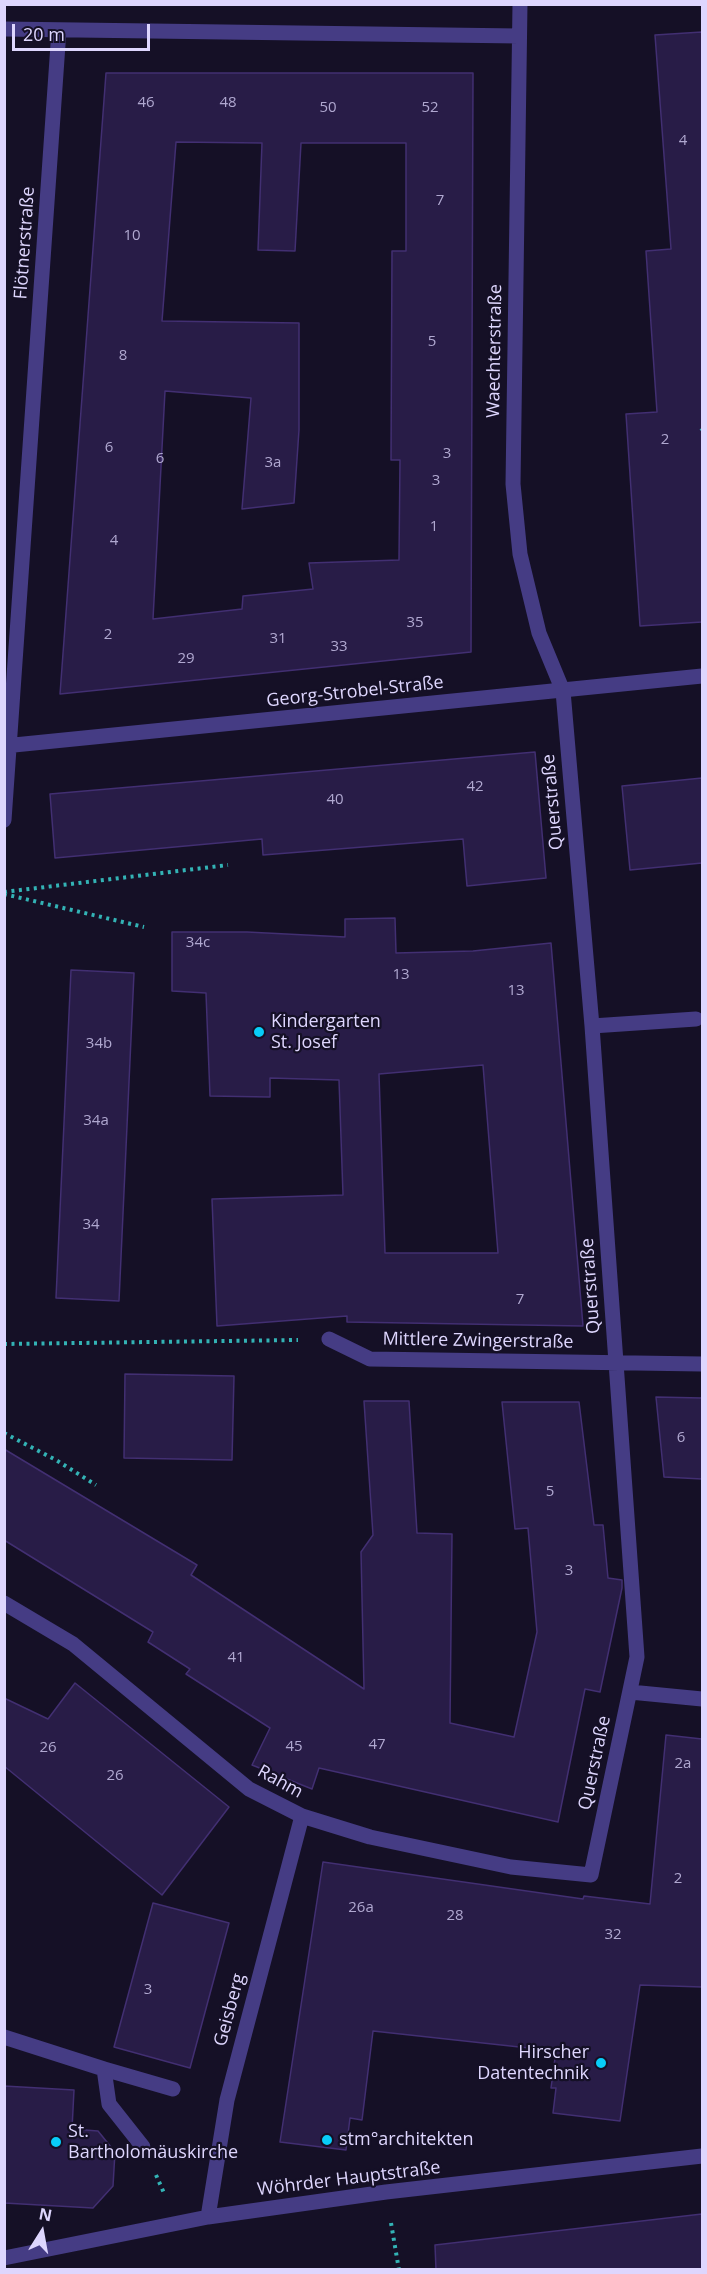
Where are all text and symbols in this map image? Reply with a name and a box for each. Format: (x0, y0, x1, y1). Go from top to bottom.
scale bar (15, 12, 153, 50)
text: 20 m (23, 22, 65, 46)
house number: 46 (137, 94, 155, 112)
house number: 48 (219, 94, 237, 112)
house number: 50 (319, 99, 337, 117)
house number: 52 (421, 99, 439, 117)
house number: 4 (679, 132, 687, 150)
street label: Flötnerstraße (10, 186, 40, 300)
house number: 7 (436, 192, 444, 210)
house number: 10 (123, 227, 141, 245)
street label: Waechterstraße (483, 284, 507, 418)
house number: 5 (428, 333, 436, 351)
house number: 8 (119, 347, 127, 365)
house number: 2 (661, 431, 669, 449)
house number: 6 (105, 439, 113, 457)
house number: 3 (443, 445, 451, 463)
house number: 6 (156, 450, 164, 468)
house number: 3a (265, 454, 281, 472)
house number: 3 (432, 472, 440, 490)
house number: 1 (430, 518, 438, 536)
house number: 4 (110, 532, 118, 550)
house number: 35 (406, 614, 424, 632)
house number: 2 (104, 626, 112, 644)
house number: 31 (269, 630, 287, 648)
house number: 33 (330, 638, 348, 656)
house number: 29 (177, 650, 195, 668)
street label: Georg-Strobel-Straße (265, 672, 445, 712)
street label: Querstraße (538, 753, 568, 851)
house number: 42 (466, 778, 484, 796)
house number: 40 (326, 791, 344, 809)
house number: 34c (186, 934, 210, 952)
house number: 13 (392, 966, 410, 984)
house number: 13 (507, 982, 525, 1000)
place label: Kindergarten St. Josef (271, 1011, 381, 1054)
marker: Kindergarten St. Josef (252, 1025, 266, 1039)
house number: 34b (86, 1035, 112, 1053)
house number: 34a (83, 1112, 109, 1130)
house number: 34 (82, 1216, 100, 1234)
street label: Querstraße (577, 1237, 605, 1335)
house number: 7 (516, 1291, 524, 1309)
street label: Mittlere Zwingerstraße (382, 1329, 574, 1353)
house number: 6 (677, 1429, 685, 1447)
house number: 5 (546, 1483, 554, 1501)
house number: 3 (565, 1562, 573, 1580)
house number: 41 (227, 1649, 245, 1667)
street label: Querstraße (574, 1714, 616, 1812)
house number: 47 (368, 1736, 386, 1754)
house number: 45 (285, 1738, 303, 1756)
house number: 26 (39, 1739, 57, 1757)
house number: 2a (675, 1755, 691, 1773)
street label: Rahm (253, 1761, 307, 1803)
house number: 26 (106, 1767, 124, 1785)
house number: 2 (674, 1870, 682, 1888)
house number: 26a (348, 1899, 374, 1917)
house number: 28 (446, 1907, 464, 1925)
house number: 32 (604, 1926, 622, 1944)
street label: Geisberg (210, 1971, 250, 2049)
house number: 3 (144, 1981, 152, 1999)
place label: Hirscher Datentechnik (477, 2042, 589, 2084)
marker: Hirscher Datentechnik (594, 2056, 608, 2070)
place label: St. Bartholomäuskirche (68, 2121, 238, 2164)
place label: stm°architekten (339, 2129, 473, 2151)
marker: stm°architekten (320, 2133, 334, 2147)
marker: St. Bartholomäuskirche (49, 2135, 63, 2149)
street label: Wöhrder Hauptstraße (256, 2157, 442, 2201)
north arrow (12, 2202, 72, 2262)
text: N (37, 2202, 54, 2226)

